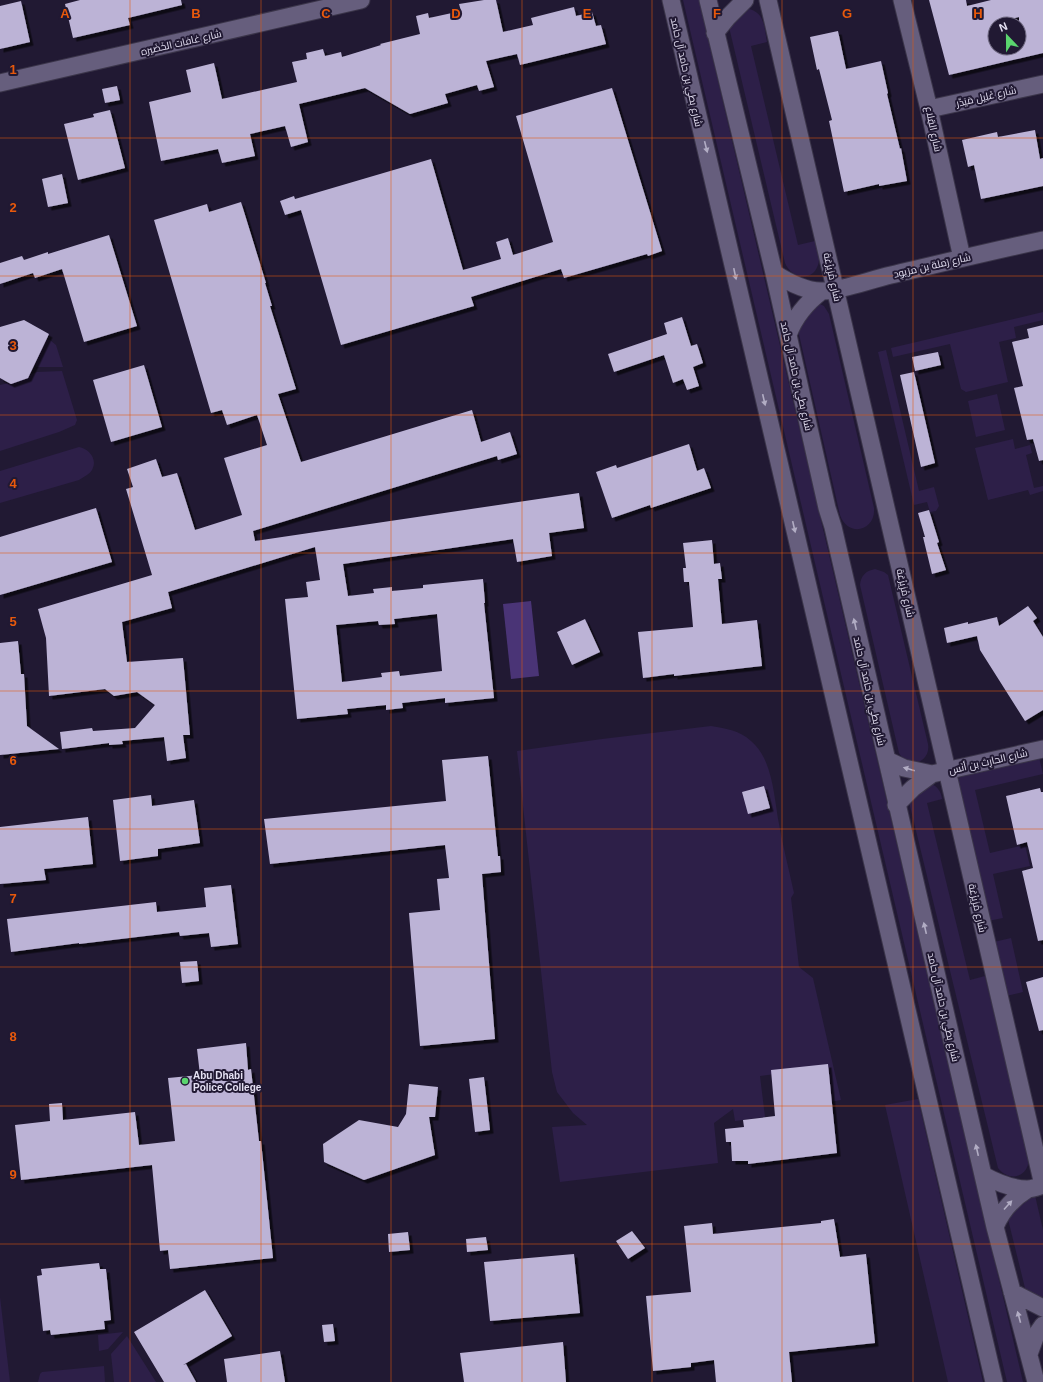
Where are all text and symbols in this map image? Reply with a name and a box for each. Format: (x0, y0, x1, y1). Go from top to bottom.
text: A (60, 6, 70, 21)
text: B (191, 6, 201, 21)
text: C (321, 6, 331, 21)
text: D (451, 6, 461, 21)
text: E (583, 6, 592, 21)
text: F (713, 6, 721, 21)
text: G (842, 6, 852, 21)
text: H (973, 6, 983, 21)
street label: شارع بطي بن حامد آل حامد (667, 16, 704, 128)
north arrow (987, 16, 1027, 56)
text: N (997, 20, 1009, 34)
street label: شارع غافات الخَضَيره (140, 28, 223, 58)
text: 1 (9, 62, 17, 77)
street label: شارع غَلِيل مَيَدَّر (954, 84, 1017, 110)
street label: شارع القِلاع (922, 105, 944, 153)
one-way arrow (703, 141, 709, 153)
text: 2 (9, 200, 17, 215)
street label: شارع رَملة بن مرَيوِد (893, 251, 972, 281)
street label: شارع مْزِيرْعَة (820, 252, 843, 303)
one-way arrow (732, 267, 738, 280)
street label: شارع بطي بن حامد آل حامد (777, 320, 814, 432)
text: 3 (9, 338, 17, 353)
one-way arrow (762, 394, 768, 406)
text: 4 (9, 476, 17, 491)
one-way arrow (792, 521, 798, 533)
street label: شارع مْزِيرْعَة (893, 568, 916, 619)
text: 5 (9, 614, 17, 629)
one-way arrow (851, 618, 857, 631)
street label: شارع بطي بن حامد آل حامد (850, 635, 887, 747)
street label: شارع الحارِث بن أنَس (948, 746, 1029, 777)
text: 6 (9, 753, 17, 768)
one-way arrow (902, 766, 914, 772)
street label: شارع مْزِيرْعَة (965, 883, 988, 934)
text: 7 (9, 891, 17, 906)
one-way arrow (922, 922, 928, 935)
street label: شارع بطي بن حامد آل حامد (924, 951, 961, 1063)
text: 8 (9, 1029, 17, 1044)
place label: Abu Dhabi Police College (193, 1070, 262, 1093)
marker: Abu Dhabi Police College (180, 1076, 190, 1086)
one-way arrow (974, 1144, 980, 1156)
text: 9 (9, 1167, 17, 1182)
one-way arrow (1004, 1200, 1013, 1210)
one-way arrow (1016, 1311, 1022, 1323)

